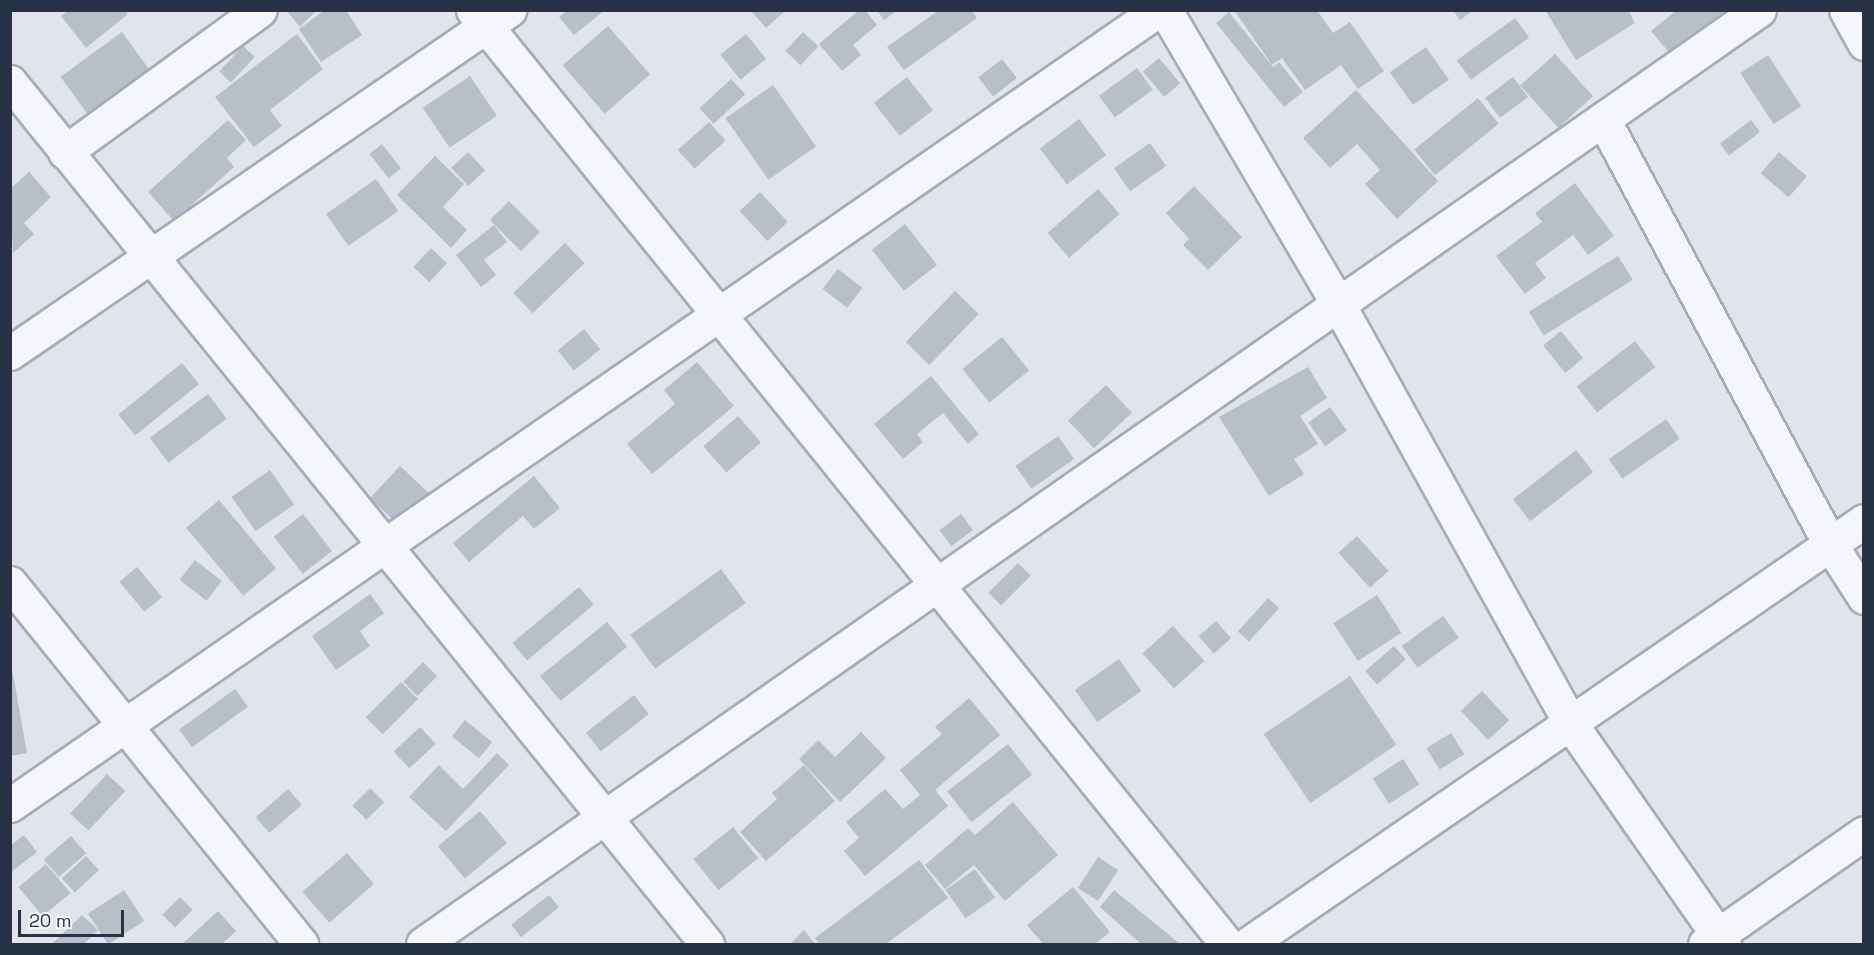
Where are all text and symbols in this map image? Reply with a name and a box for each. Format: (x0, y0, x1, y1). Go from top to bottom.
scale bar (21, 898, 128, 936)
text: 20 m (29, 909, 72, 932)

